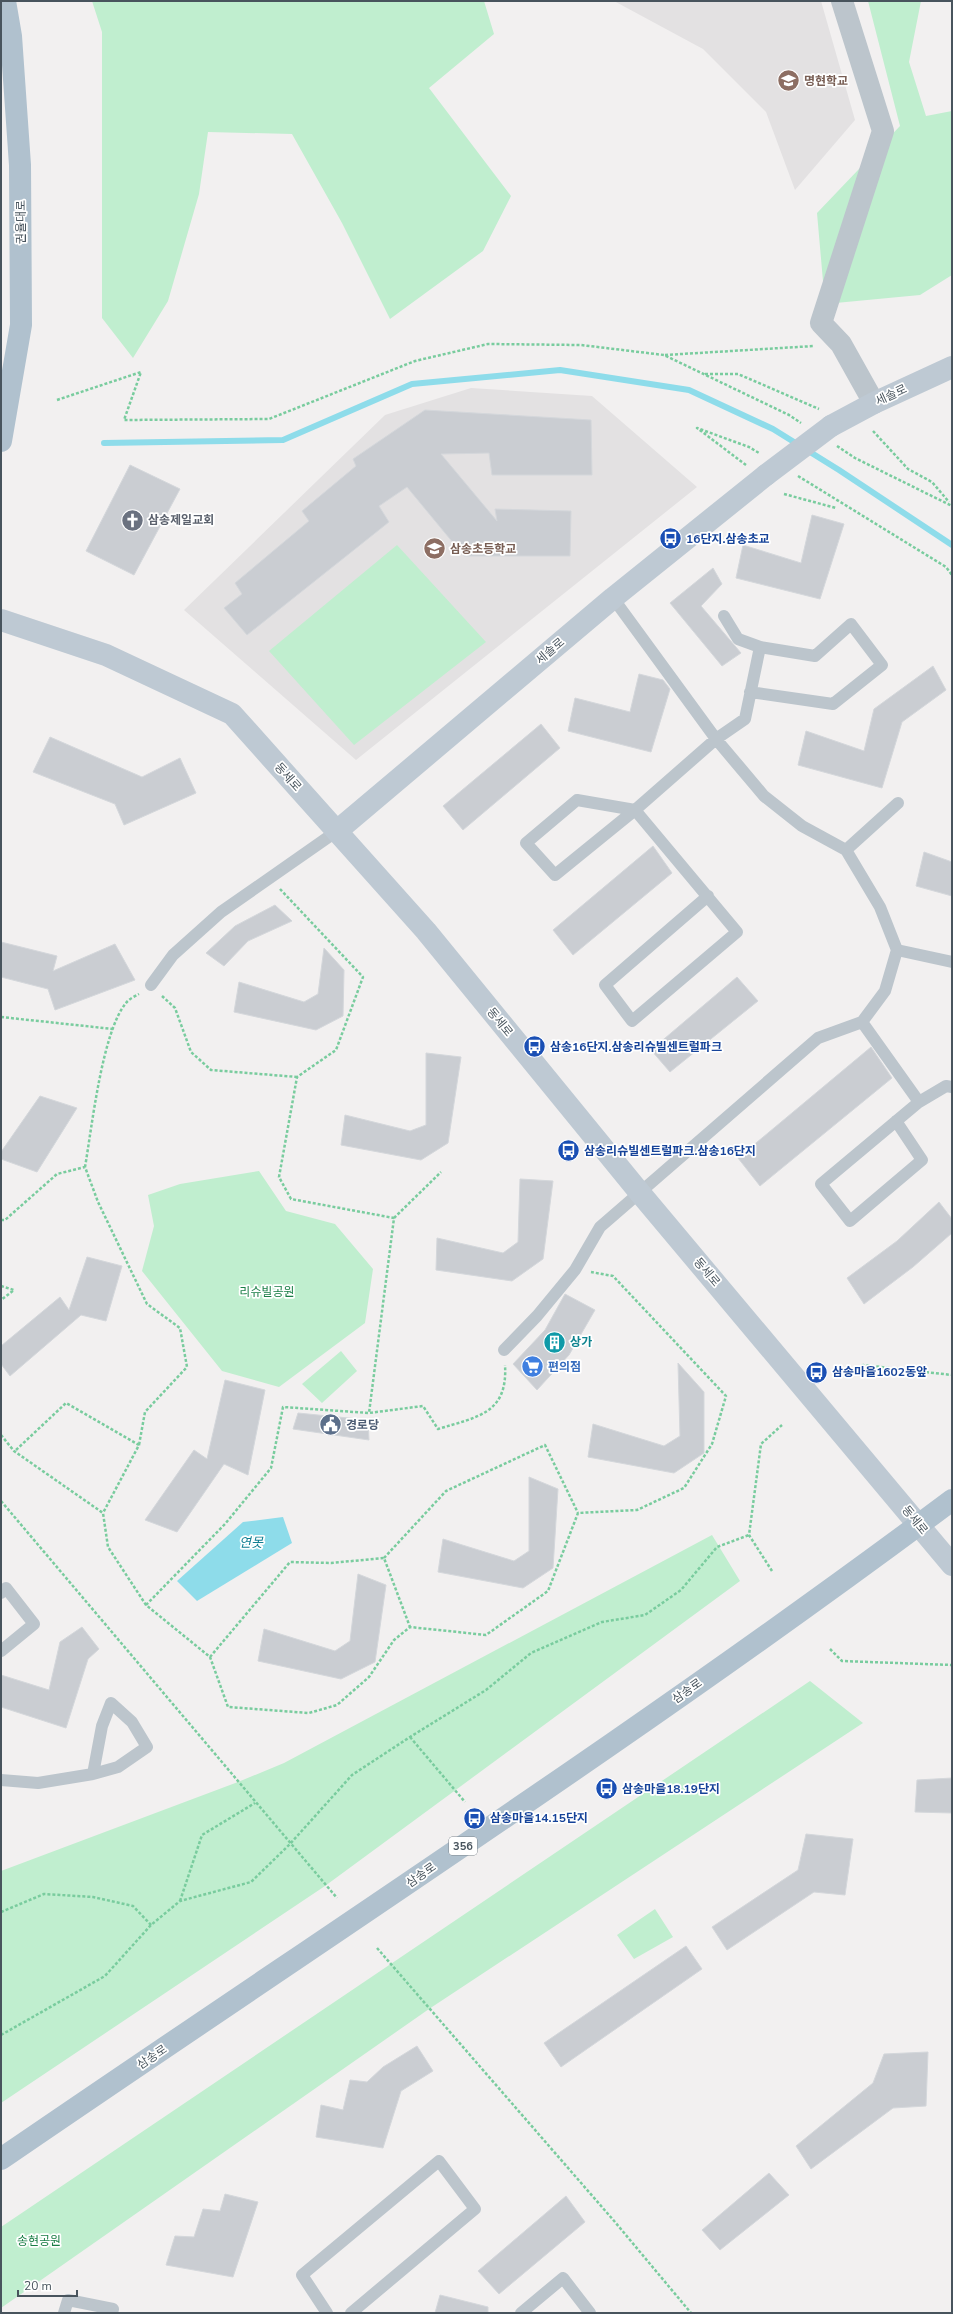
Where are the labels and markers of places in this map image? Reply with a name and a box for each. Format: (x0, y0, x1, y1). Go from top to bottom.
school or university icon: 명현학교 (776, 68, 802, 94)
place label: 명현학교 (804, 73, 848, 89)
church icon: 삼송제일교회 (120, 507, 146, 533)
place label: 삼송제일교회 (148, 512, 214, 528)
bus stop icon: 16단지.삼송초교 (657, 526, 683, 552)
place label: 16단지.삼송초교 (686, 531, 770, 547)
school or university icon: 삼송초등학교 (421, 536, 447, 562)
place label: 삼송초등학교 (450, 541, 516, 557)
bus stop icon: 삼송16단지.삼송리슈빌센트럴파크 (522, 1034, 548, 1060)
place label: 삼송16단지.삼송리슈빌센트럴파크 (550, 1039, 722, 1055)
bus stop icon: 삼송리슈빌센트럴파크.삼송16단지 (555, 1138, 581, 1164)
place label: 삼송리슈빌센트럴파크.삼송16단지 (584, 1143, 756, 1159)
building icon: 상가 (542, 1329, 568, 1355)
place label: 상가 (570, 1334, 592, 1350)
supermarket icon: 편의점 (519, 1354, 545, 1380)
place label: 편의점 (548, 1359, 581, 1375)
bus stop icon: 삼송마을1602동앞 (804, 1359, 830, 1385)
place label: 삼송마을1602동앞 (832, 1364, 927, 1380)
public building icon: 경로당 (318, 1412, 344, 1438)
place label: 경로당 (346, 1417, 379, 1433)
bus stop icon: 삼송마을18.19단지 (593, 1776, 619, 1802)
place label: 삼송마을18.19단지 (622, 1781, 720, 1797)
bus stop icon: 삼송마을14.15단지 (461, 1805, 487, 1831)
place label: 삼송마을14.15단지 (490, 1810, 588, 1826)

